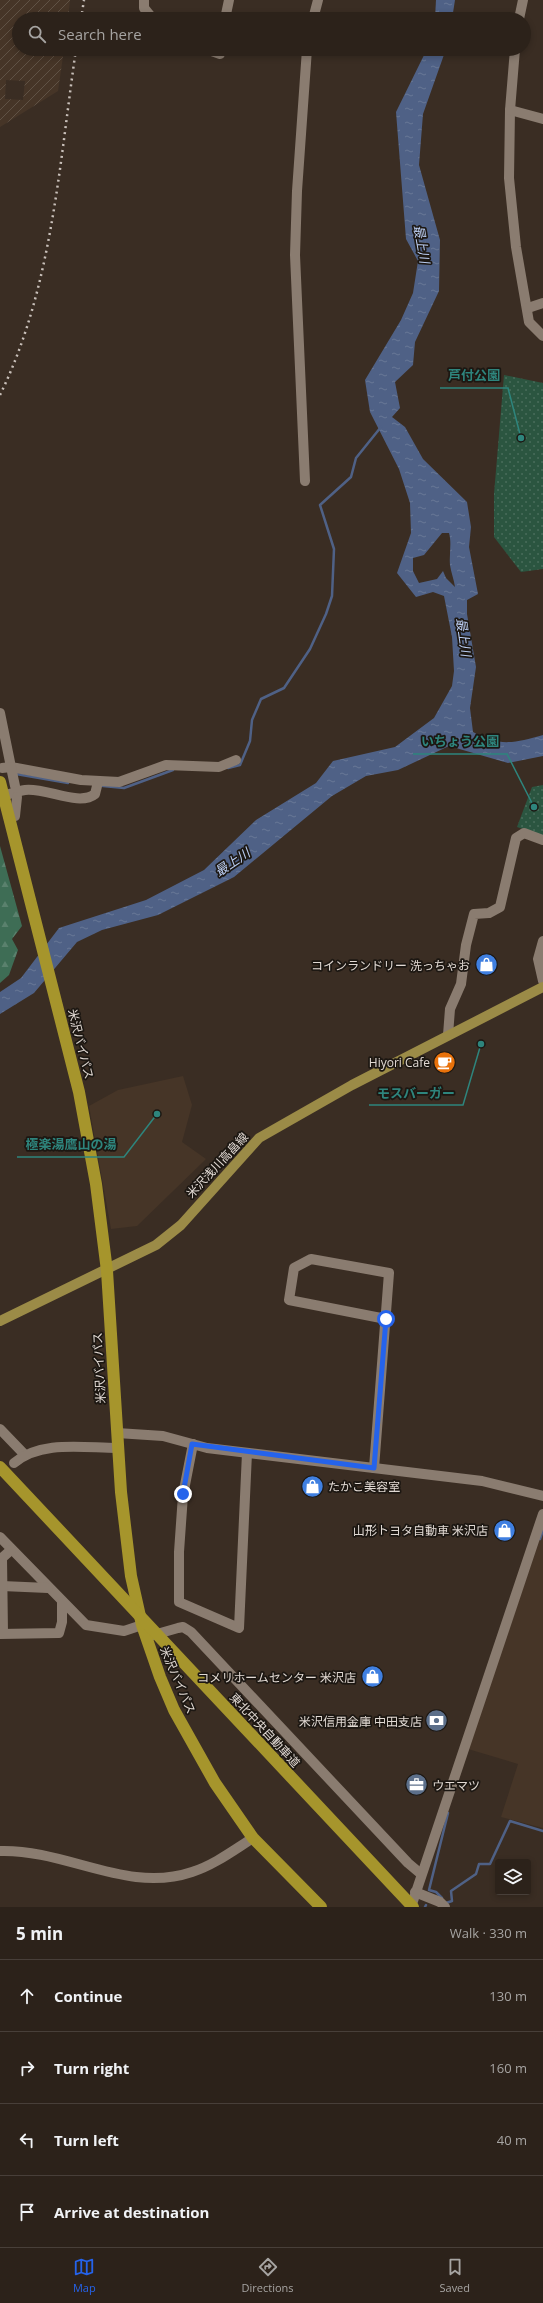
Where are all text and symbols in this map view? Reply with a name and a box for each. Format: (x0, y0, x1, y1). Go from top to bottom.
search box (12, 12, 531, 56)
icon: search (26, 23, 48, 45)
text: Search here (58, 24, 142, 44)
water label: 最上川 (410, 223, 435, 267)
callout: 芦付公園 (440, 363, 508, 388)
text: 芦付公園 (448, 366, 500, 384)
water label: 最上川 (452, 616, 476, 660)
callout: いちょう公園 (413, 729, 507, 754)
text: いちょう公園 (421, 732, 499, 750)
water label: 最上川 (211, 843, 255, 880)
shop icon: コインランドリー 洗っちゃお (473, 952, 499, 978)
place label: コインランドリー 洗っちゃお (311, 957, 470, 974)
street label: 米沢バイパス (64, 1007, 98, 1081)
cafe icon: Hiyori Cafe (432, 1049, 458, 1075)
place label: Hiyori Cafe (369, 1054, 430, 1071)
callout: モスバーガー (369, 1080, 463, 1105)
text: モスバーガー (377, 1084, 455, 1102)
street label: 米沢浅川高畠線 (182, 1128, 252, 1202)
callout: 極楽湯鷹山の湯 (17, 1132, 124, 1157)
text: 極楽湯鷹山の湯 (25, 1135, 117, 1153)
route start (377, 1310, 395, 1328)
street label: 米沢バイパス (89, 1332, 109, 1404)
shop icon: たかこ美容室 (299, 1473, 325, 1499)
place label: たかこ美容室 (328, 1478, 400, 1495)
route end (174, 1485, 192, 1503)
shop icon: 山形トヨタ自動車 米沢店 (491, 1517, 517, 1543)
place label: 山形トヨタ自動車 米沢店 (353, 1522, 488, 1539)
street label: 米沢バイパス (156, 1644, 200, 1716)
shop icon: コメリホームセンター 米沢店 (359, 1664, 385, 1690)
place label: コメリホームセンター 米沢店 (197, 1669, 356, 1686)
street label: 東北中央自動車道 (226, 1689, 304, 1771)
bank icon: 米沢信用金庫 中田支店 (424, 1708, 450, 1734)
place label: 米沢信用金庫 中田支店 (299, 1713, 422, 1730)
office icon: ウエマツ (403, 1772, 429, 1798)
place label: ウエマツ (432, 1777, 480, 1794)
map controls (495, 1859, 531, 1895)
button: layers (495, 1859, 531, 1895)
text: 5 min (16, 1922, 63, 1945)
text: Walk · 330 m (450, 1924, 527, 1942)
icon: ahead (16, 1985, 38, 2007)
text: Continue (54, 1986, 122, 2006)
text: 130 m (489, 1987, 527, 2005)
icon: right (16, 2057, 38, 2079)
text: Turn right (54, 2058, 129, 2078)
text: 160 m (489, 2059, 527, 2077)
icon: left (16, 2129, 38, 2151)
text: Turn left (54, 2130, 119, 2150)
text: 40 m (497, 2131, 527, 2149)
icon: arrive (16, 2201, 38, 2223)
text: Arrive at destination (54, 2202, 209, 2222)
tab: Map (73, 2256, 96, 2295)
tab: Directions (242, 2256, 294, 2295)
tab: Saved (439, 2256, 470, 2295)

